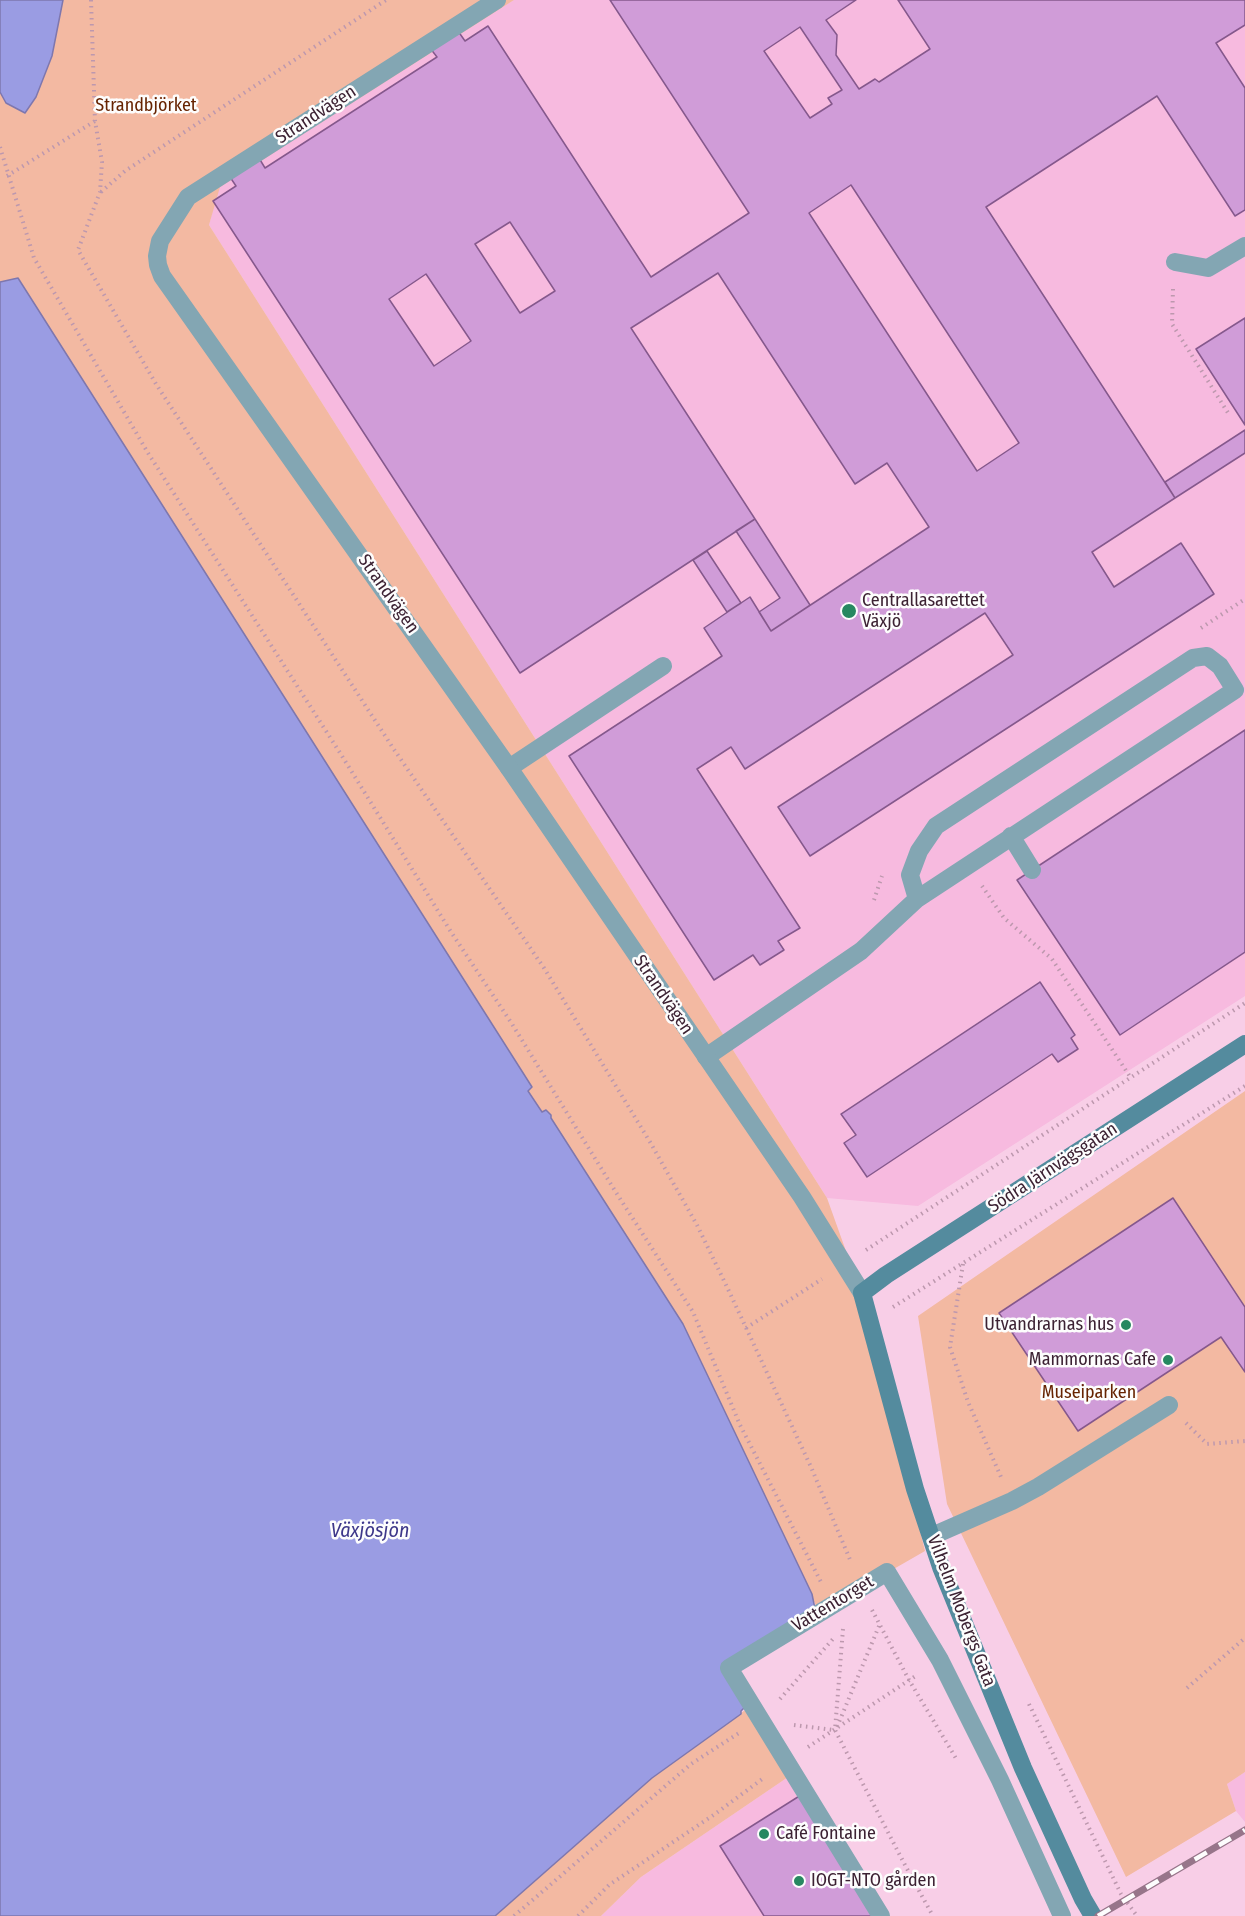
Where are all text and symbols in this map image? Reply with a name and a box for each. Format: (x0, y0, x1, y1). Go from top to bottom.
street label: Strandvägen (272, 81, 360, 149)
park label: Strandbjörket (95, 95, 197, 117)
street label: Strandvägen (353, 550, 423, 638)
place label: Centrallasarettet Växjö (862, 590, 985, 632)
marker: Centrallasarettet Växjö (840, 602, 858, 620)
street label: Strandvägen (628, 951, 698, 1039)
street label: Södra Järnvägsgatan (984, 1118, 1122, 1218)
place label: Utvandrarnas hus (984, 1314, 1114, 1336)
marker: Utvandrarnas hus (1119, 1318, 1133, 1332)
place label: Mammornas Cafe (1029, 1349, 1156, 1371)
marker: Mammornas Cafe (1161, 1353, 1175, 1367)
park label: Museiparken (1042, 1382, 1136, 1404)
water label: Växjösjön (331, 1519, 409, 1543)
street label: Vilhelm Mobergs Gata (922, 1532, 1000, 1690)
street label: Vattentorget (788, 1571, 878, 1637)
place label: Café Fontaine (776, 1823, 876, 1845)
marker: Café Fontaine (757, 1827, 771, 1841)
place label: IOGT-NTO gården (811, 1870, 936, 1892)
marker: IOGT-NTO gården (792, 1874, 806, 1888)

